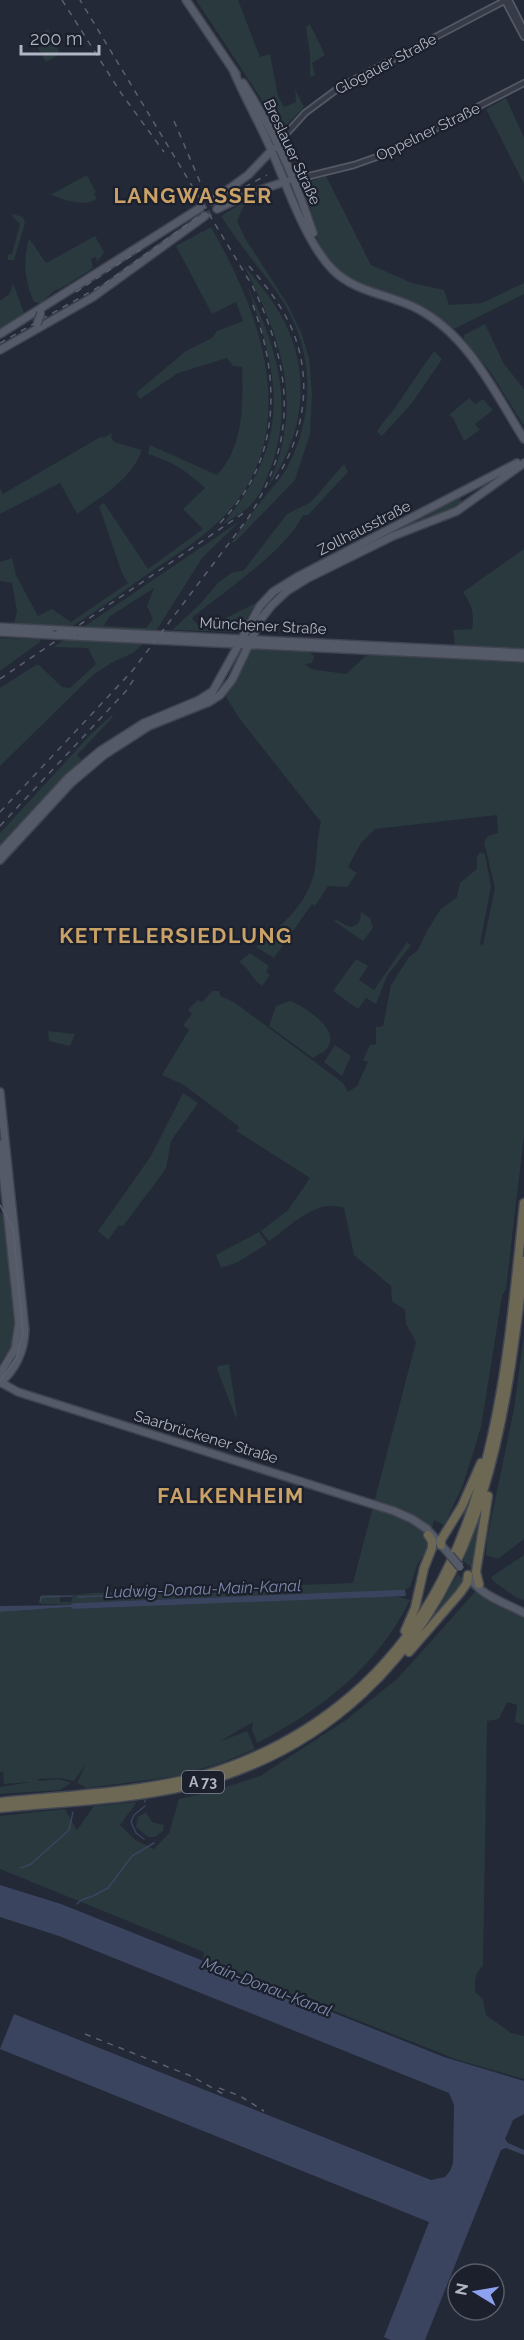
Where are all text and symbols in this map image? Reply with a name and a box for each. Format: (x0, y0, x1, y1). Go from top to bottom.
scale bar (21, 18, 99, 56)
text: 200 m (30, 28, 83, 49)
street label: Glogauer Straße (332, 30, 440, 98)
street label: Breslauer Straße (260, 96, 324, 208)
street label: Oppelner Straße (373, 99, 483, 165)
district label: LANGWASSER (113, 183, 273, 208)
street label: Zollhausstraße (314, 497, 414, 559)
street label: Münchener Straße (199, 614, 327, 638)
district label: KETTELERSIEDLUNG (59, 923, 293, 948)
street label: Saarbrückener Straße (132, 1407, 280, 1468)
district label: FALKENHEIM (157, 1483, 305, 1508)
water label: Ludwig-Donau-Main-Kanal (104, 1576, 302, 1602)
road number: A 73 (182, 1771, 224, 1793)
water label: Main-Donau-Kanal (199, 1953, 335, 2021)
north arrow (446, 2262, 506, 2322)
text: N (451, 2281, 472, 2297)

